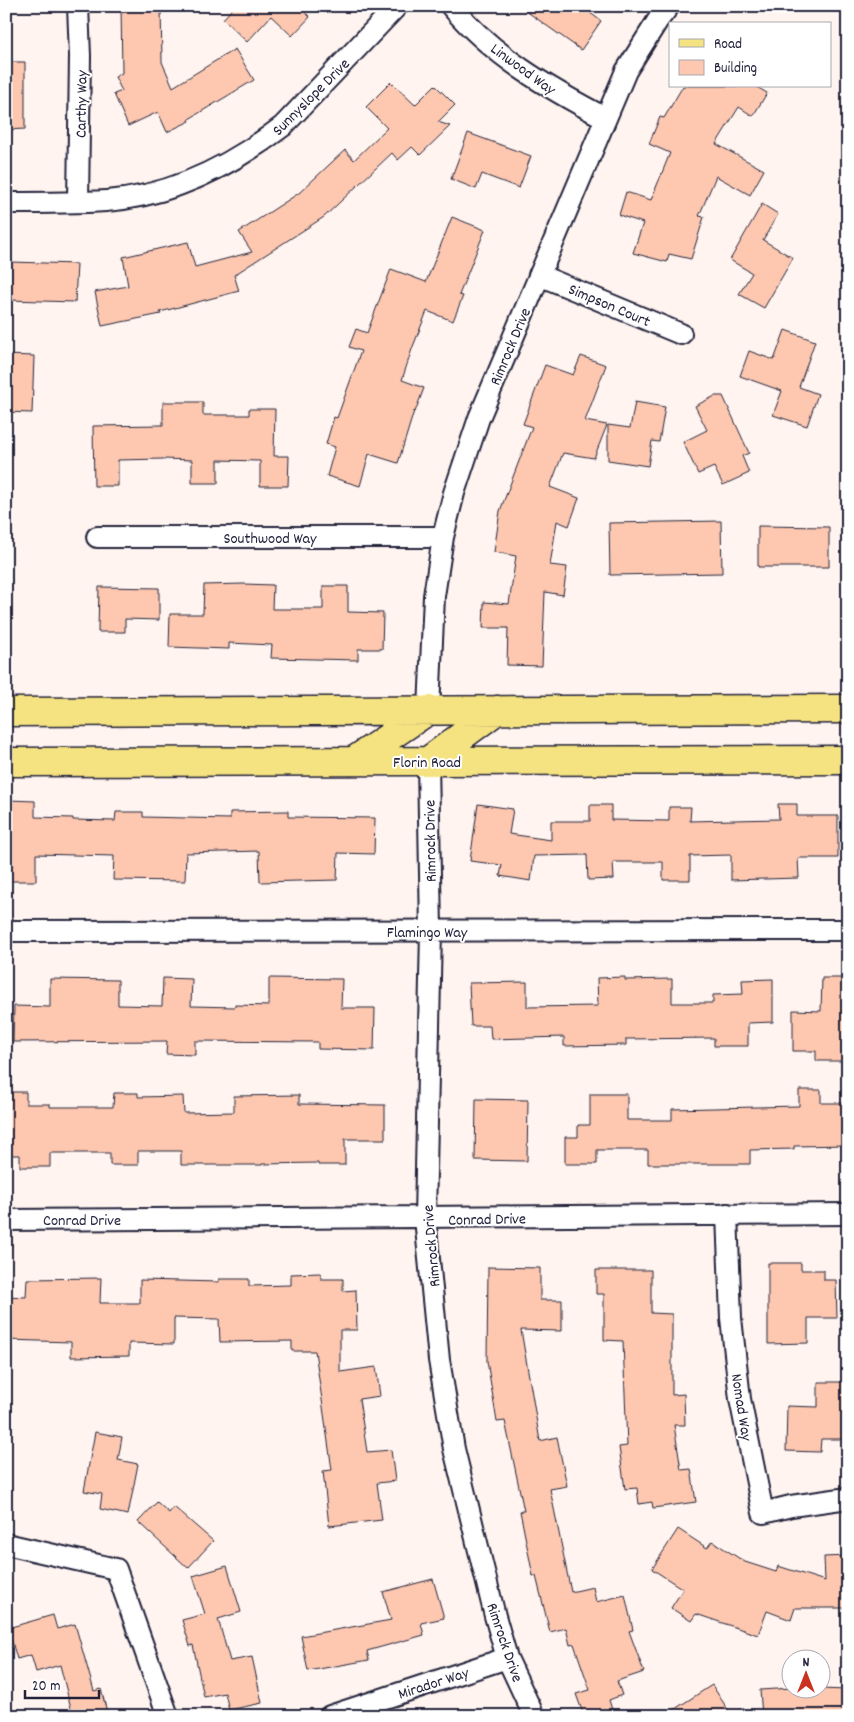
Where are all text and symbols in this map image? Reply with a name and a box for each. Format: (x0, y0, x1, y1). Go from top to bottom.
legend (669, 22, 832, 88)
text: Road (714, 34, 742, 56)
street label: Linwood Way (485, 38, 560, 102)
street label: Sunnyslope Drive (268, 54, 356, 142)
text: Building (714, 58, 757, 80)
street label: Carthy Way (70, 69, 95, 138)
street label: Simpson Court (564, 279, 654, 334)
street label: Rimrock Drive (485, 305, 538, 389)
street label: Southwood Way (223, 528, 317, 551)
street label: Florin Road (393, 752, 461, 775)
street label: Rimrock Drive (419, 800, 444, 882)
street label: Flamingo Way (387, 922, 468, 945)
street label: Rimrock Drive (417, 1204, 448, 1288)
street label: Conrad Drive (448, 1208, 526, 1233)
street label: Conrad Drive (43, 1210, 121, 1233)
street label: Nomad Way (724, 1372, 757, 1443)
street label: Rimrock Drive (479, 1600, 528, 1685)
north arrow (782, 1650, 832, 1700)
text: N (803, 1653, 810, 1673)
street label: Mirador Way (395, 1662, 473, 1707)
scale bar (25, 1667, 99, 1699)
text: 20 m (32, 1676, 60, 1698)

